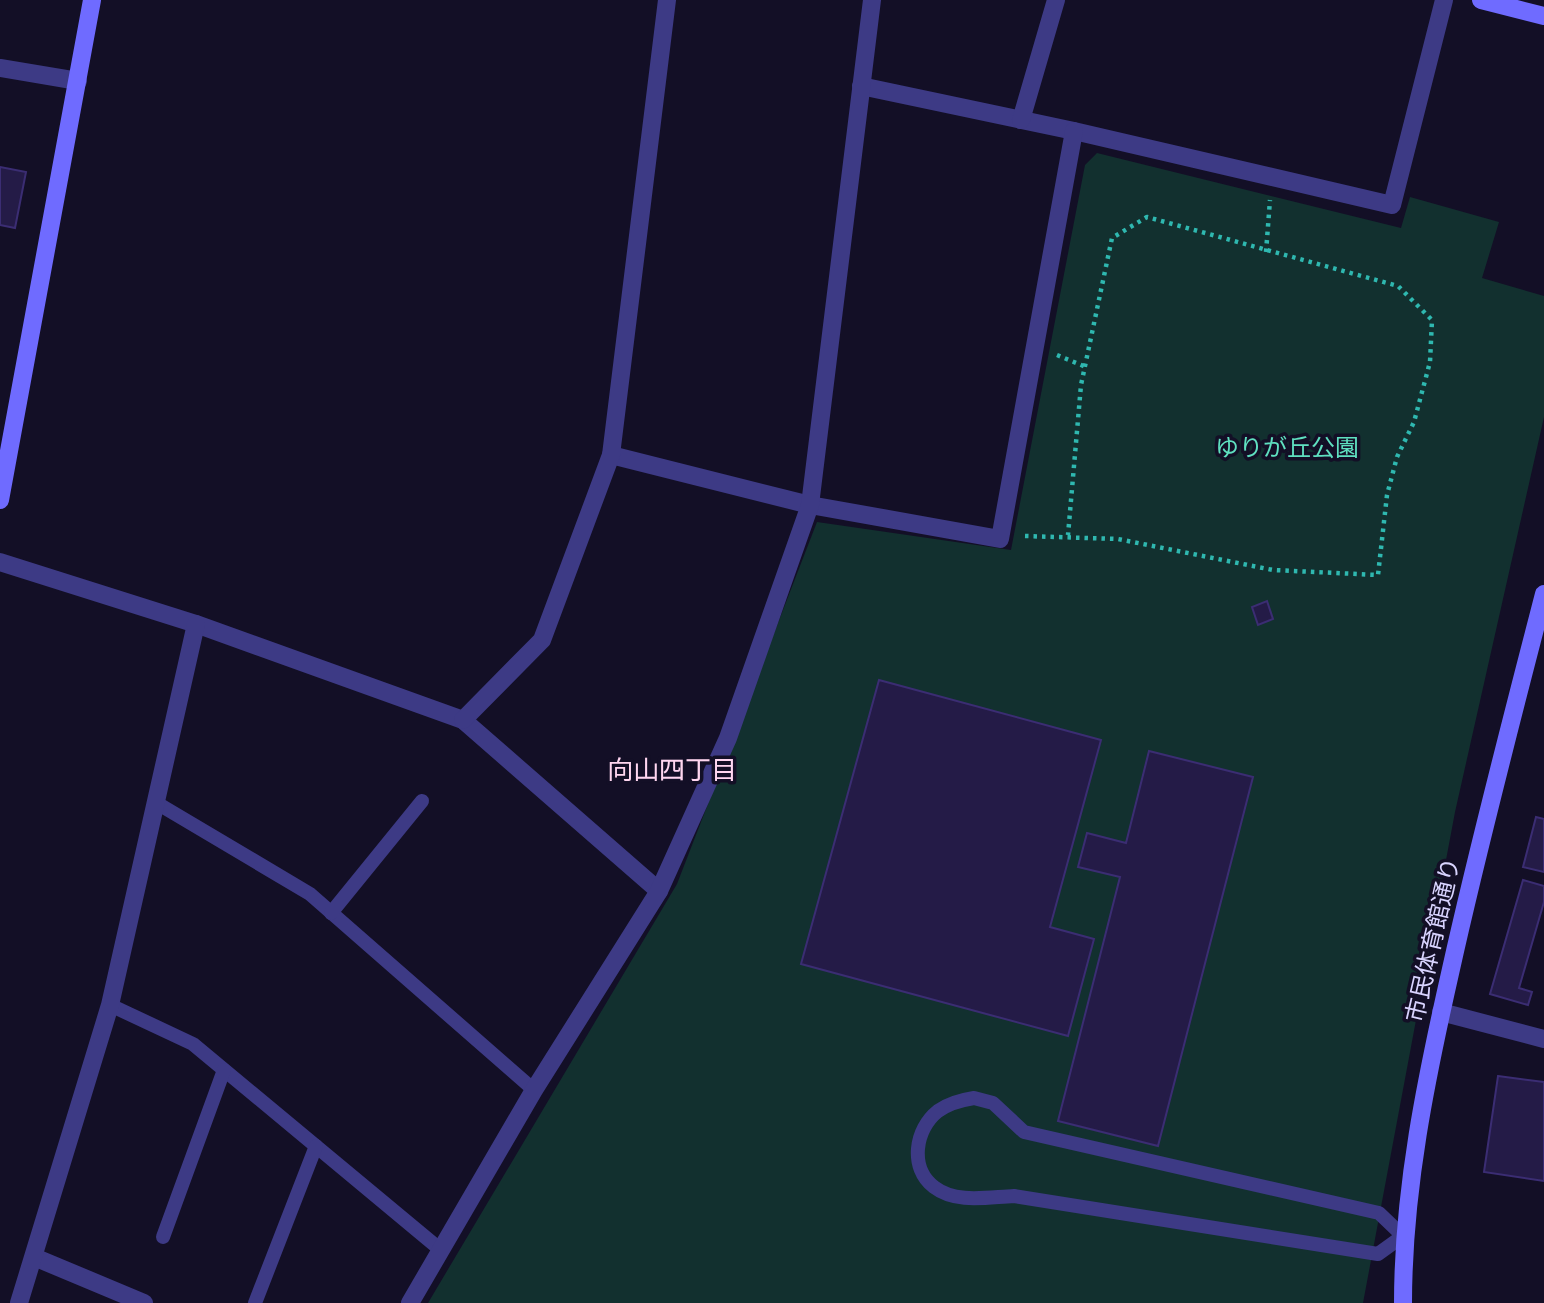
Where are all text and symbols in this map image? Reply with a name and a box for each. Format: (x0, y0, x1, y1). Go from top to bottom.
park label: ゆりが丘公園 (1215, 434, 1359, 462)
district label: 向山四丁目 (607, 755, 737, 786)
street label: 市民体育館通り (1400, 855, 1466, 1025)

